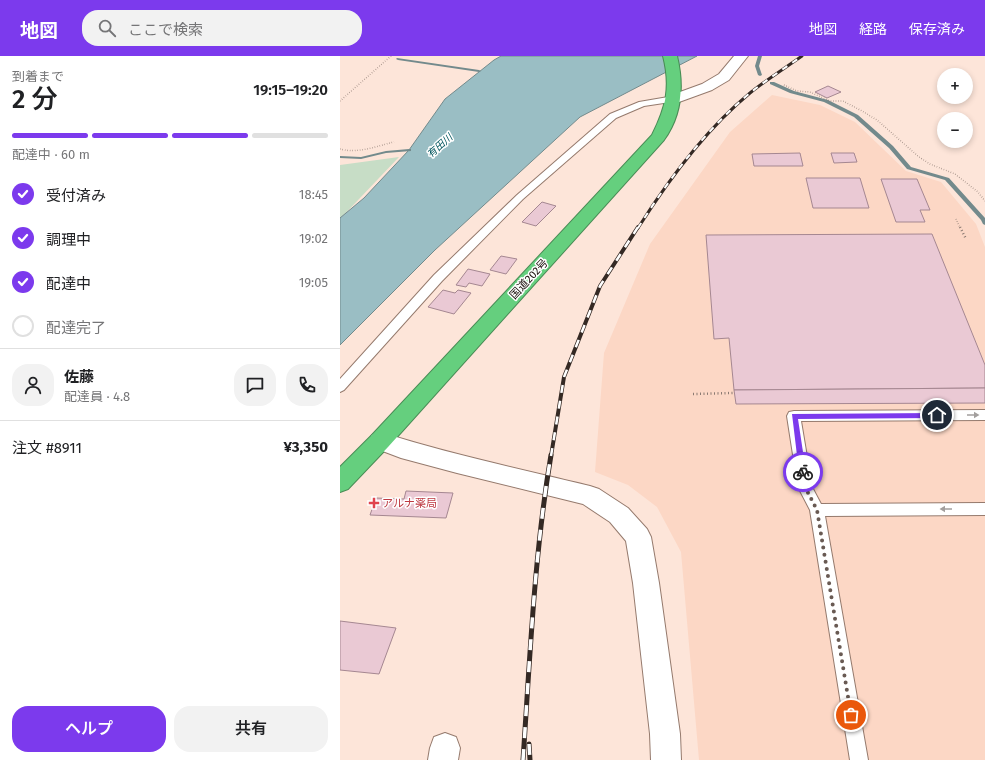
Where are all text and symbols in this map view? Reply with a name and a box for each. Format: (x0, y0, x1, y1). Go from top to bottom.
search box (82, 10, 362, 46)
icon: search (96, 17, 118, 39)
text: 地図 (20, 19, 58, 42)
text: ここで検索 (128, 21, 203, 39)
text: 地図 (809, 21, 837, 38)
text: 経路 (859, 21, 887, 38)
text: 保存済み (909, 21, 965, 38)
map controls (937, 68, 973, 148)
button: + (937, 68, 973, 104)
text: 到着まで (12, 69, 64, 84)
text: 19:15–19:20 (253, 81, 328, 99)
text: 2 分 (12, 84, 58, 115)
button: − (937, 112, 973, 148)
water label: 有田川 (425, 131, 456, 160)
text: 配達中 · 60 m (12, 147, 90, 162)
icon: check (12, 183, 34, 205)
text: 受付済み (46, 187, 106, 205)
text: 18:45 (299, 187, 328, 202)
icon: check (12, 227, 34, 249)
text: 調理中 (46, 231, 91, 249)
text: 19:02 (299, 231, 328, 246)
street label: 国道202号 (507, 256, 551, 302)
icon: check (12, 271, 34, 293)
text: 配達中 (46, 275, 91, 293)
text: 19:05 (299, 275, 328, 290)
text: 配達完了 (46, 319, 106, 337)
button: person (12, 364, 54, 406)
button: chat (234, 364, 276, 406)
button: phone (286, 364, 328, 406)
text: 佐藤 (64, 368, 94, 386)
text: 配達員 · 4.8 (64, 389, 130, 404)
pin (920, 398, 954, 432)
icon: home (926, 404, 948, 426)
one-way arrow (967, 412, 980, 418)
text: ¥3,350 (283, 438, 328, 456)
text: 注文 #8911 (12, 439, 82, 457)
courier (783, 452, 823, 492)
icon: bike (792, 461, 814, 483)
place label: アルナ薬局 (382, 497, 437, 510)
marker: アルナ薬局 (369, 498, 379, 508)
one-way arrow (939, 506, 952, 512)
pin (834, 698, 868, 732)
icon: bag (840, 704, 862, 726)
button: ヘルプ (12, 706, 166, 752)
button: 共有 (174, 706, 328, 752)

